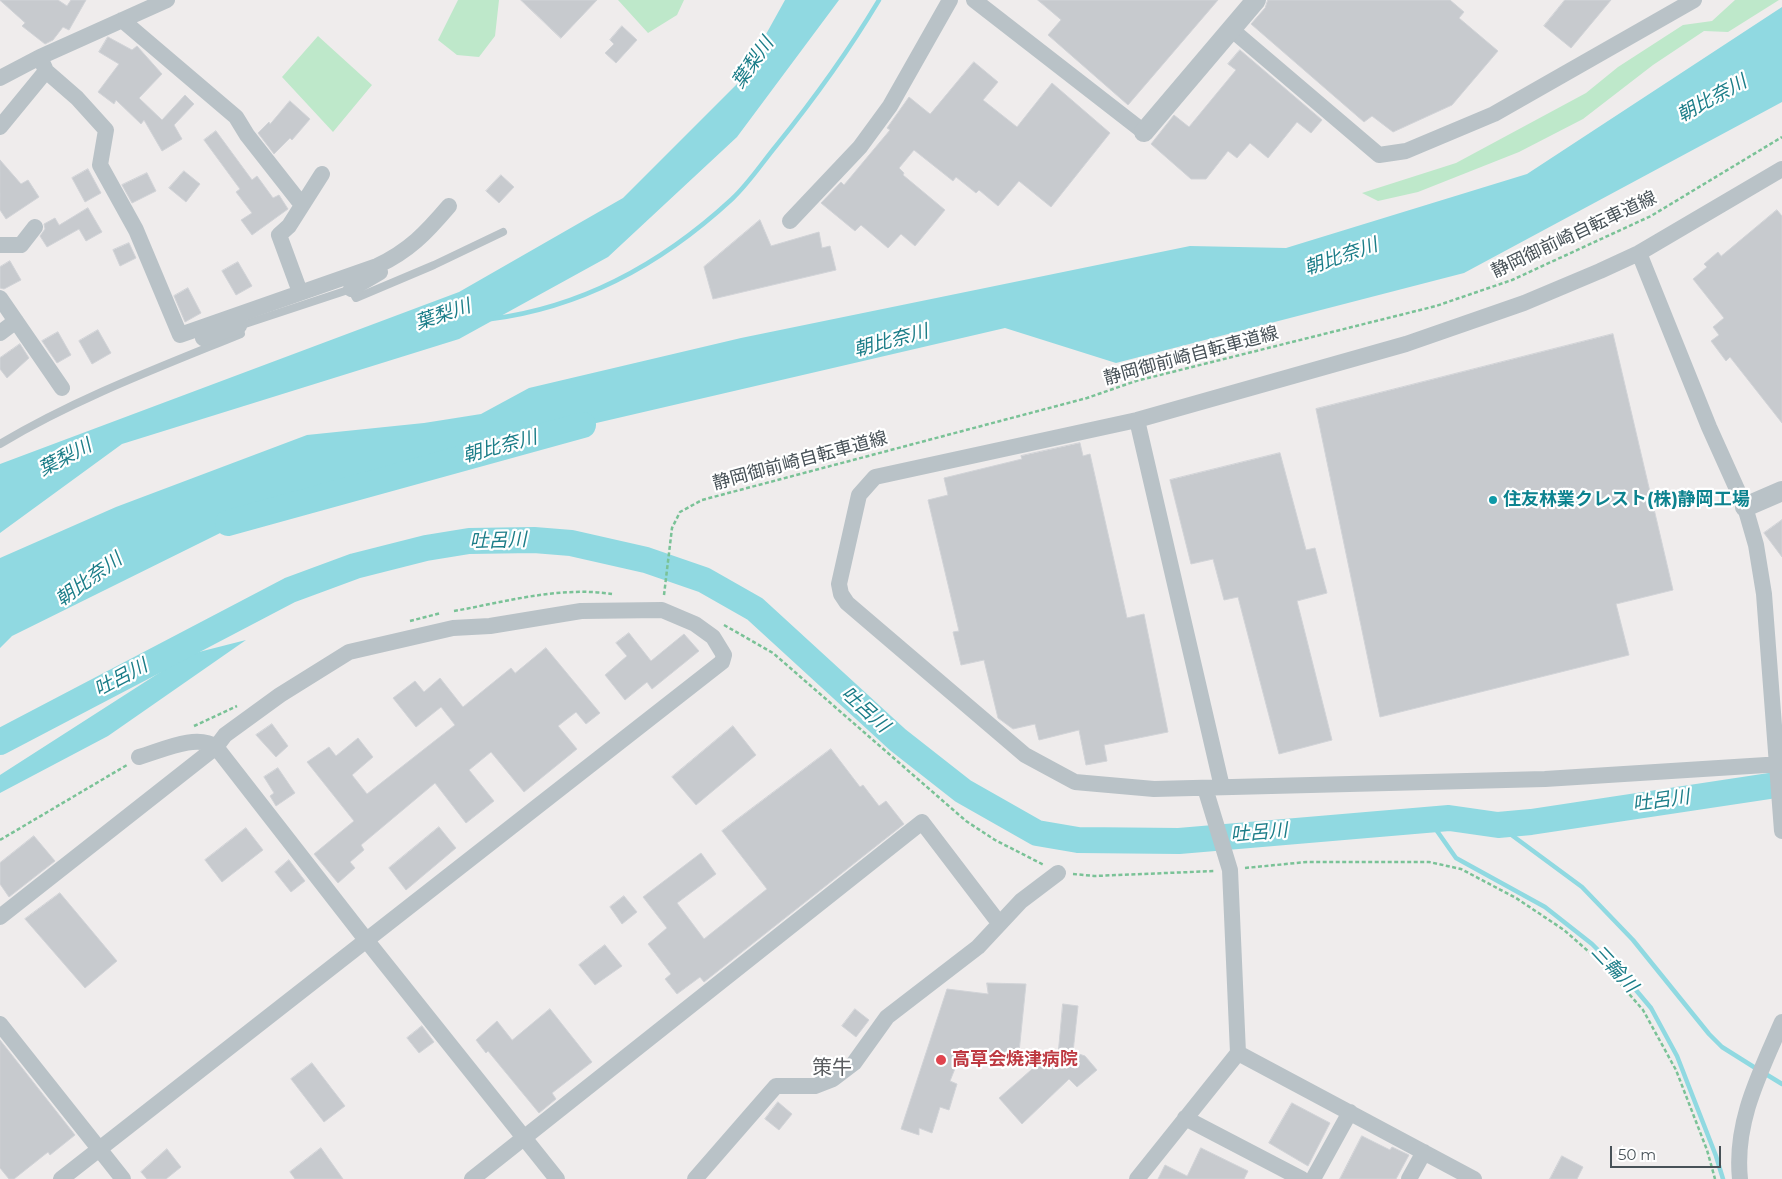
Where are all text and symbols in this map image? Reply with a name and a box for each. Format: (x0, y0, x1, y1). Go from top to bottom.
water label: 葉梨川 (727, 33, 779, 93)
water label: 朝比奈川 (1673, 71, 1751, 127)
street label: 静岡御前崎自転車道線 (1488, 187, 1660, 283)
water label: 朝比奈川 (1301, 234, 1381, 280)
water label: 葉梨川 (412, 295, 474, 335)
water label: 朝比奈川 (851, 320, 931, 362)
street label: 静岡御前崎自転車道線 (1101, 322, 1281, 390)
water label: 朝比奈川 (460, 426, 540, 468)
street label: 静岡御前崎自転車道線 (710, 427, 890, 495)
water label: 葉梨川 (34, 435, 96, 481)
place label: 住友林業クレスト(株)静岡工場 (1503, 489, 1750, 511)
marker: 住友林業クレスト(株)静岡工場 (1487, 494, 1499, 506)
water label: 吐呂川 (469, 529, 527, 553)
water label: 朝比奈川 (52, 548, 126, 612)
water label: 吐呂川 (90, 655, 152, 701)
water label: 吐呂川 (836, 682, 894, 738)
water label: 吐呂川 (1631, 786, 1691, 816)
water label: 吐呂川 (1230, 819, 1288, 847)
water label: 三輪川 (1586, 940, 1642, 998)
place label: 高草会焼津病院 (952, 1049, 1078, 1071)
marker: 高草会焼津病院 (934, 1053, 948, 1067)
district label: 策牛 (812, 1056, 852, 1080)
scale bar (1612, 1136, 1723, 1168)
text: 50 m (1618, 1145, 1656, 1164)

